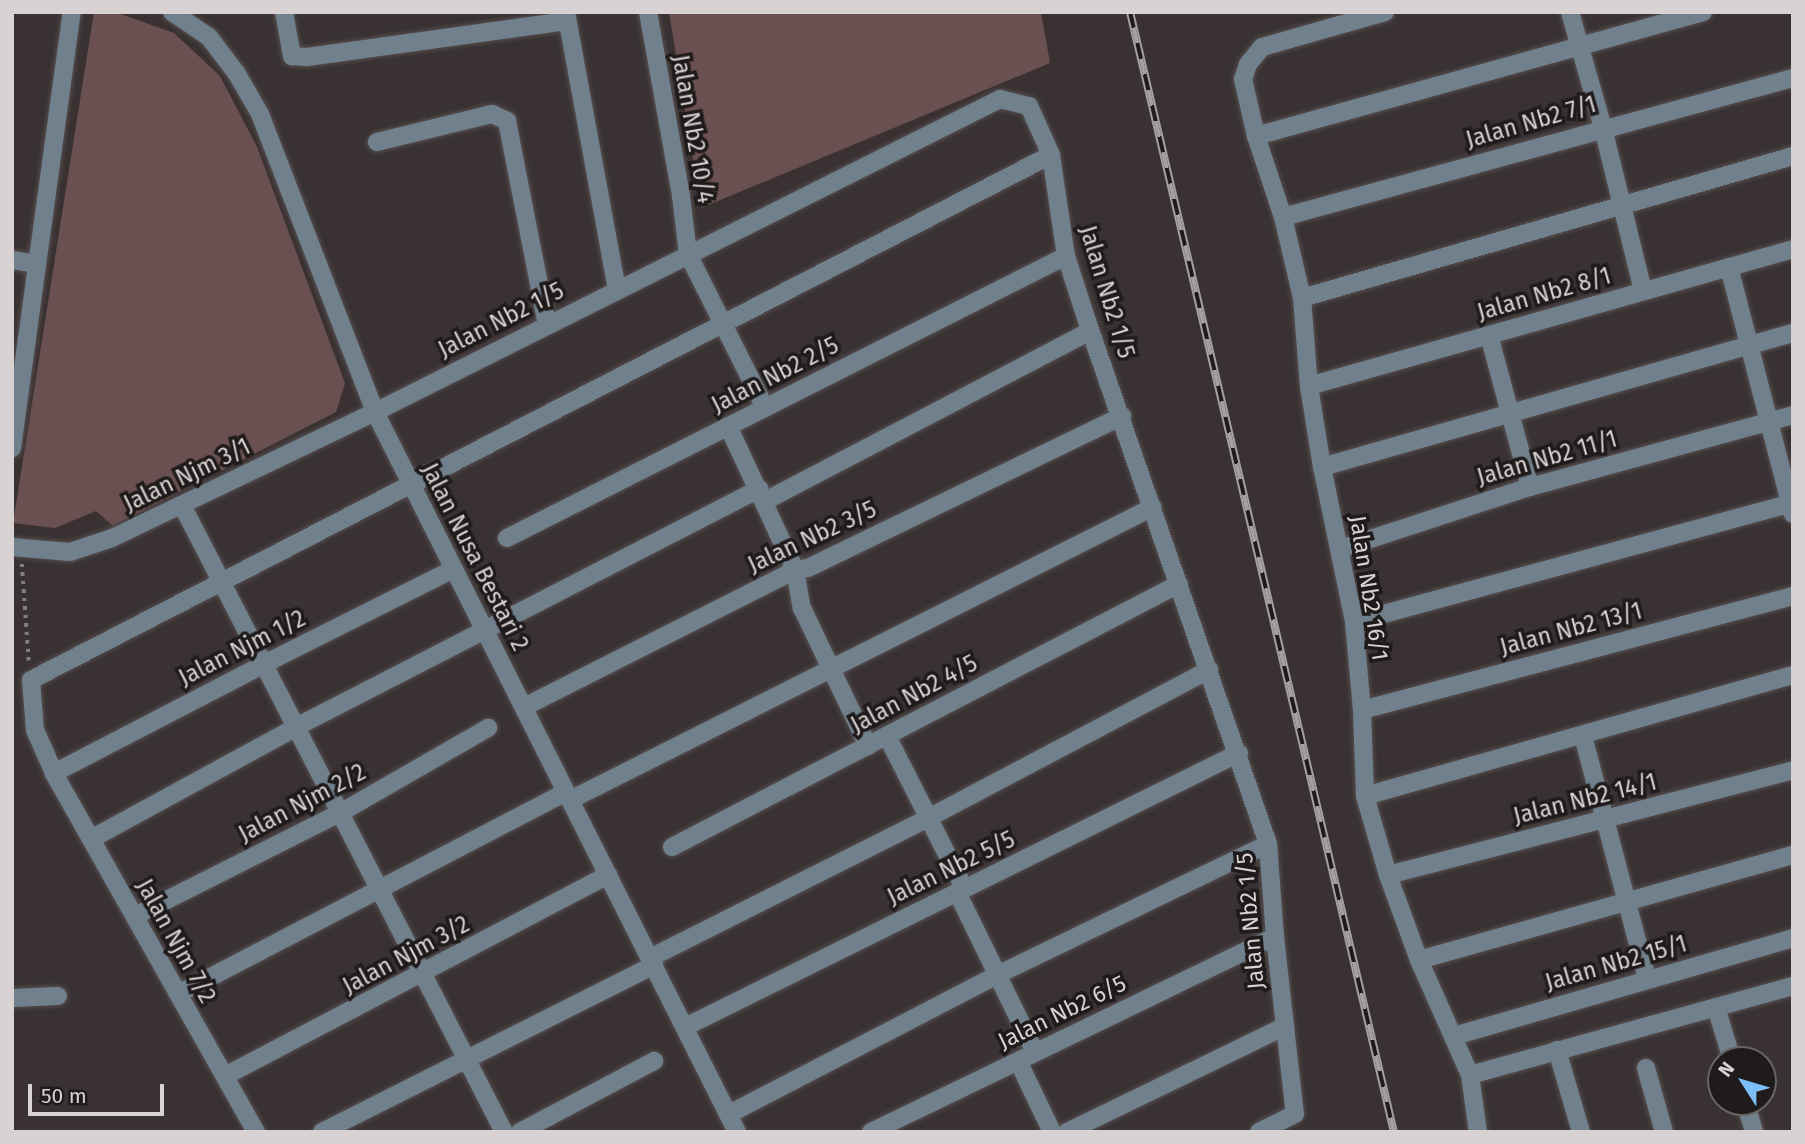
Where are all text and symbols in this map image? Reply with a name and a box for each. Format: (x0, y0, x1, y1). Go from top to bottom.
street label: Jalan Nb2 10/4 (666, 53, 720, 205)
street label: Jalan Nb2 7/1 (1463, 90, 1599, 154)
street label: Jalan Nb2 1/5 (1074, 222, 1140, 362)
street label: Jalan Nb2 8/1 (1474, 262, 1614, 326)
street label: Jalan Nb2 1/5 (434, 277, 568, 363)
street label: Jalan Nb2 2/5 (707, 331, 843, 419)
street label: Jalan Nb2 11/1 (1474, 425, 1620, 491)
street label: Jalan Njm 3/1 (119, 432, 255, 518)
street label: Jalan Nusa Bestari 2 (416, 459, 534, 655)
street label: Jalan Nb2 3/5 (743, 495, 881, 579)
street label: Jalan Nb2 16/1 (1344, 513, 1394, 663)
street label: Jalan Nb2 13/1 (1497, 597, 1645, 661)
street label: Jalan Njm 1/2 (174, 604, 310, 692)
street label: Jalan Nb2 4/5 (846, 649, 982, 739)
street label: Jalan Njm 2/2 (234, 758, 370, 848)
street label: Jalan Nb2 14/1 (1511, 768, 1659, 830)
street label: Jalan Nb2 5/5 (883, 825, 1019, 911)
street label: Jalan Nb2 1/5 (1230, 851, 1270, 991)
street label: Jalan Njm 7/2 (131, 874, 221, 1008)
street label: Jalan Njm 3/2 (338, 910, 474, 1000)
street label: Jalan Nb2 15/1 (1542, 930, 1690, 996)
street label: Jalan Nb2 6/5 (993, 969, 1131, 1055)
north arrow (1707, 1046, 1777, 1116)
text: N (1713, 1057, 1739, 1081)
scale bar (32, 1070, 168, 1114)
text: 50 m (41, 1083, 87, 1109)

